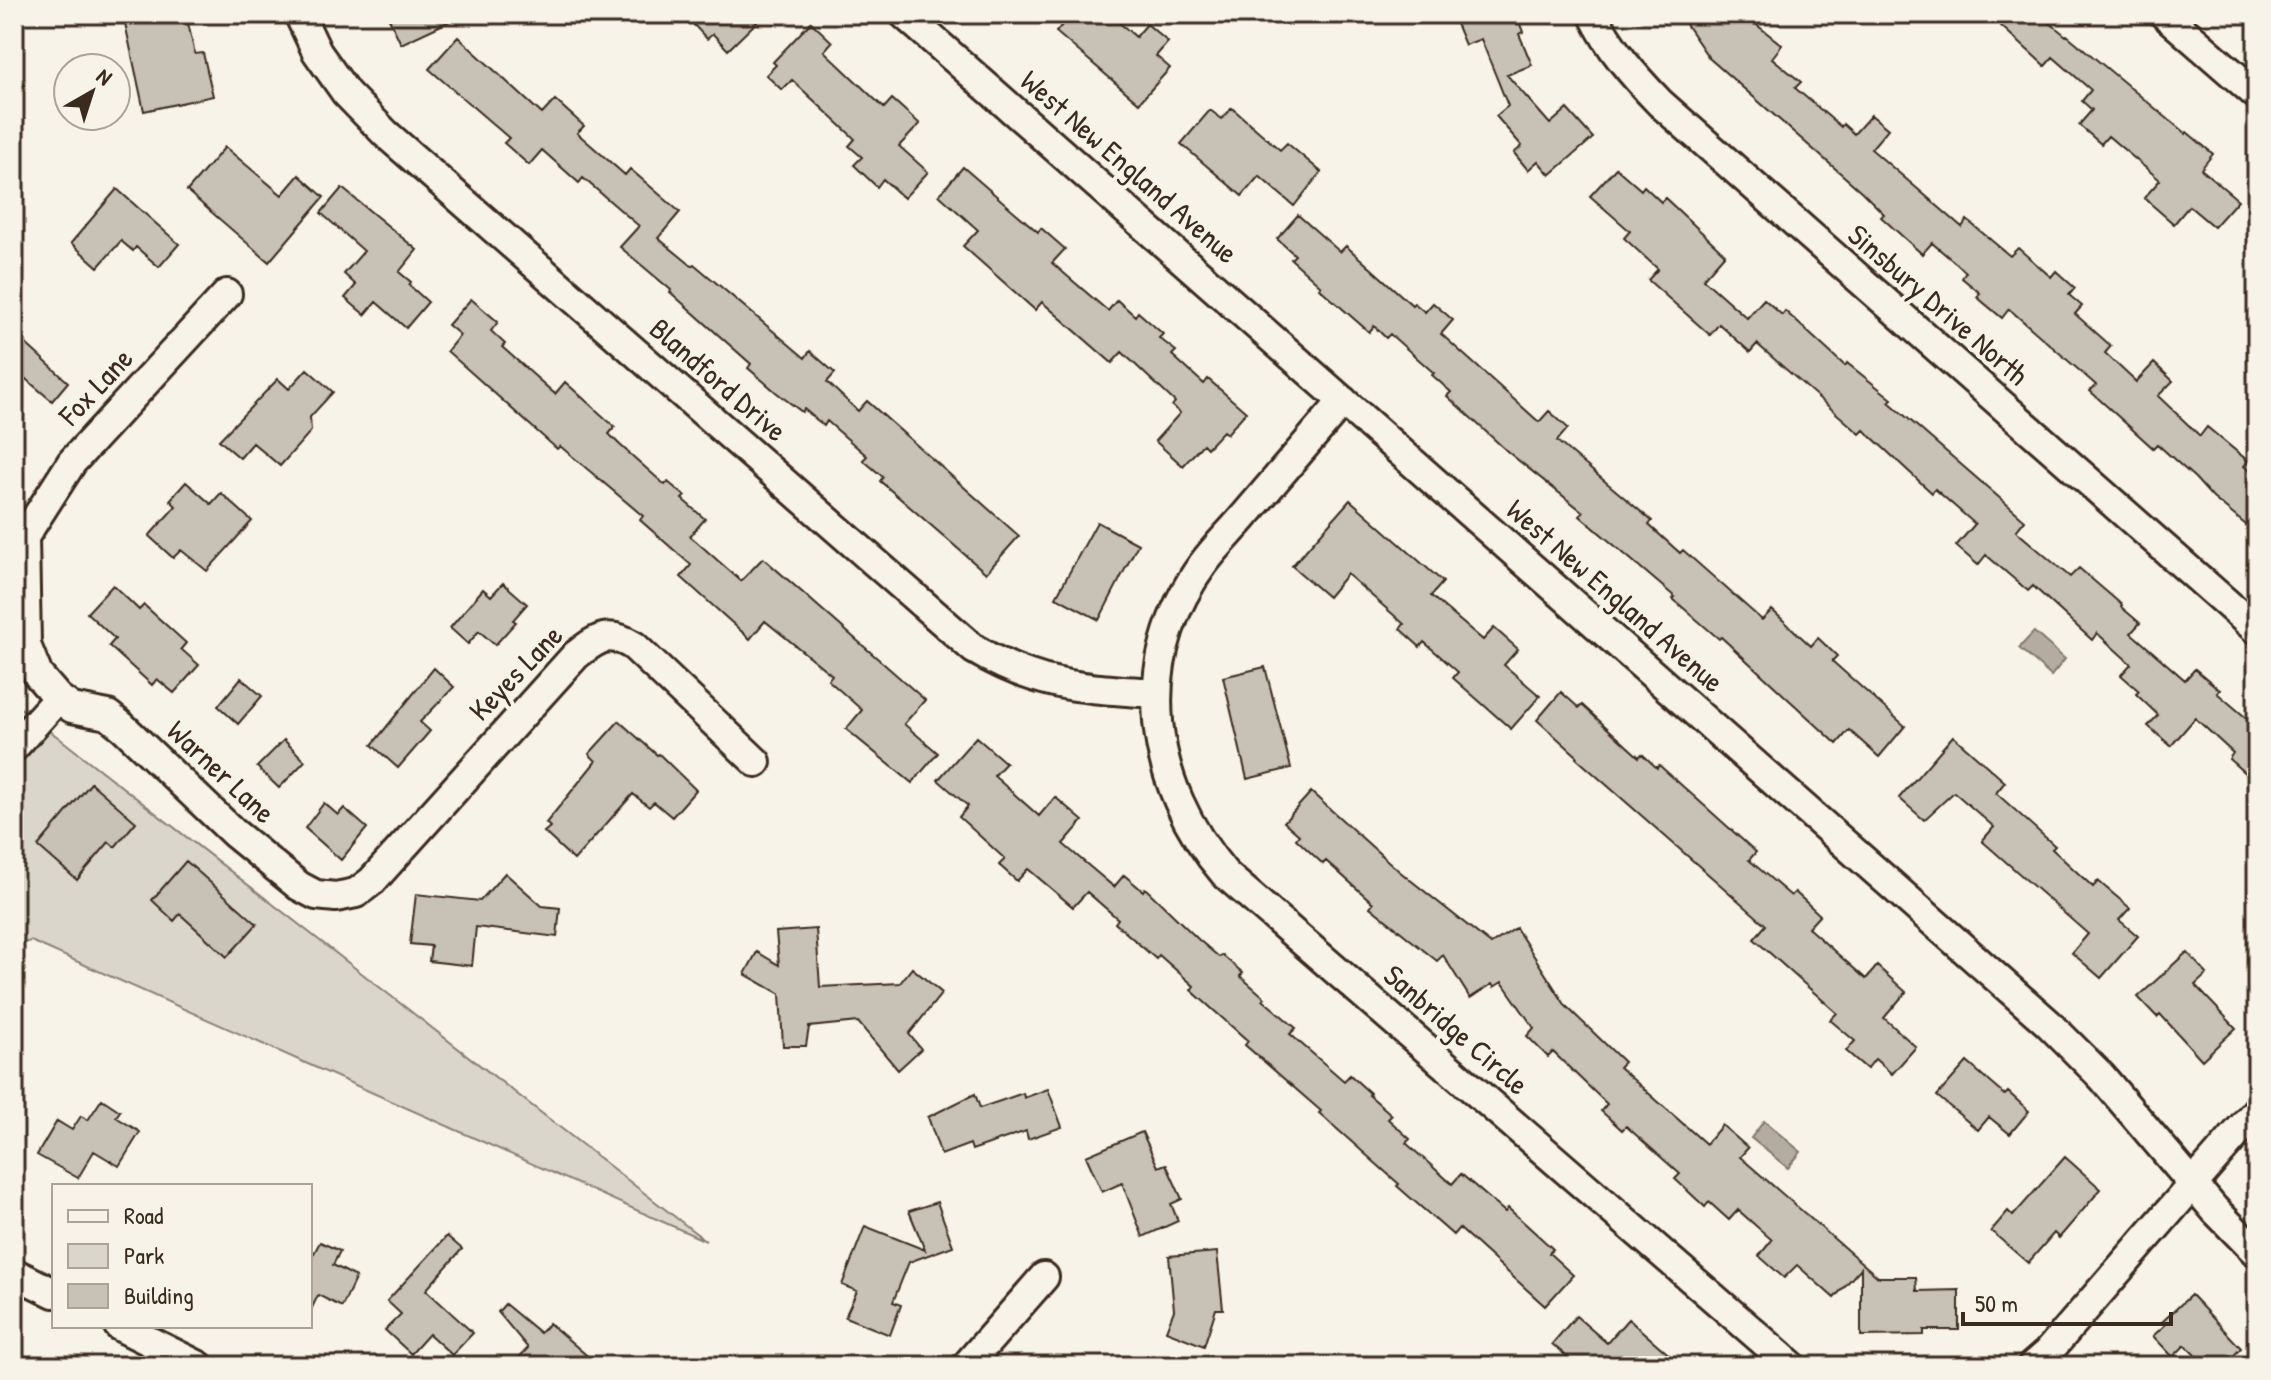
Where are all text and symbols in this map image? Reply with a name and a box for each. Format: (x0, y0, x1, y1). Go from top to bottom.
north arrow (52, 52, 132, 132)
text: N (91, 61, 119, 92)
street label: West New England Avenue (1012, 61, 1247, 272)
street label: Sinsbury Drive North (1840, 215, 2037, 394)
street label: Blandford Drive (642, 308, 796, 450)
street label: Fox Lane (49, 339, 141, 434)
street label: West New England Avenue (1498, 490, 1733, 701)
street label: Keyes Lane (460, 616, 571, 729)
street label: Warner Lane (159, 711, 284, 832)
street label: Sanbridge Circle (1376, 955, 1538, 1103)
legend (52, 1184, 312, 1328)
text: Road (124, 1199, 163, 1231)
text: Park (124, 1239, 164, 1271)
scale bar (1963, 1276, 2171, 1326)
text: Building (124, 1279, 194, 1311)
text: 50 m (1975, 1287, 2018, 1319)

